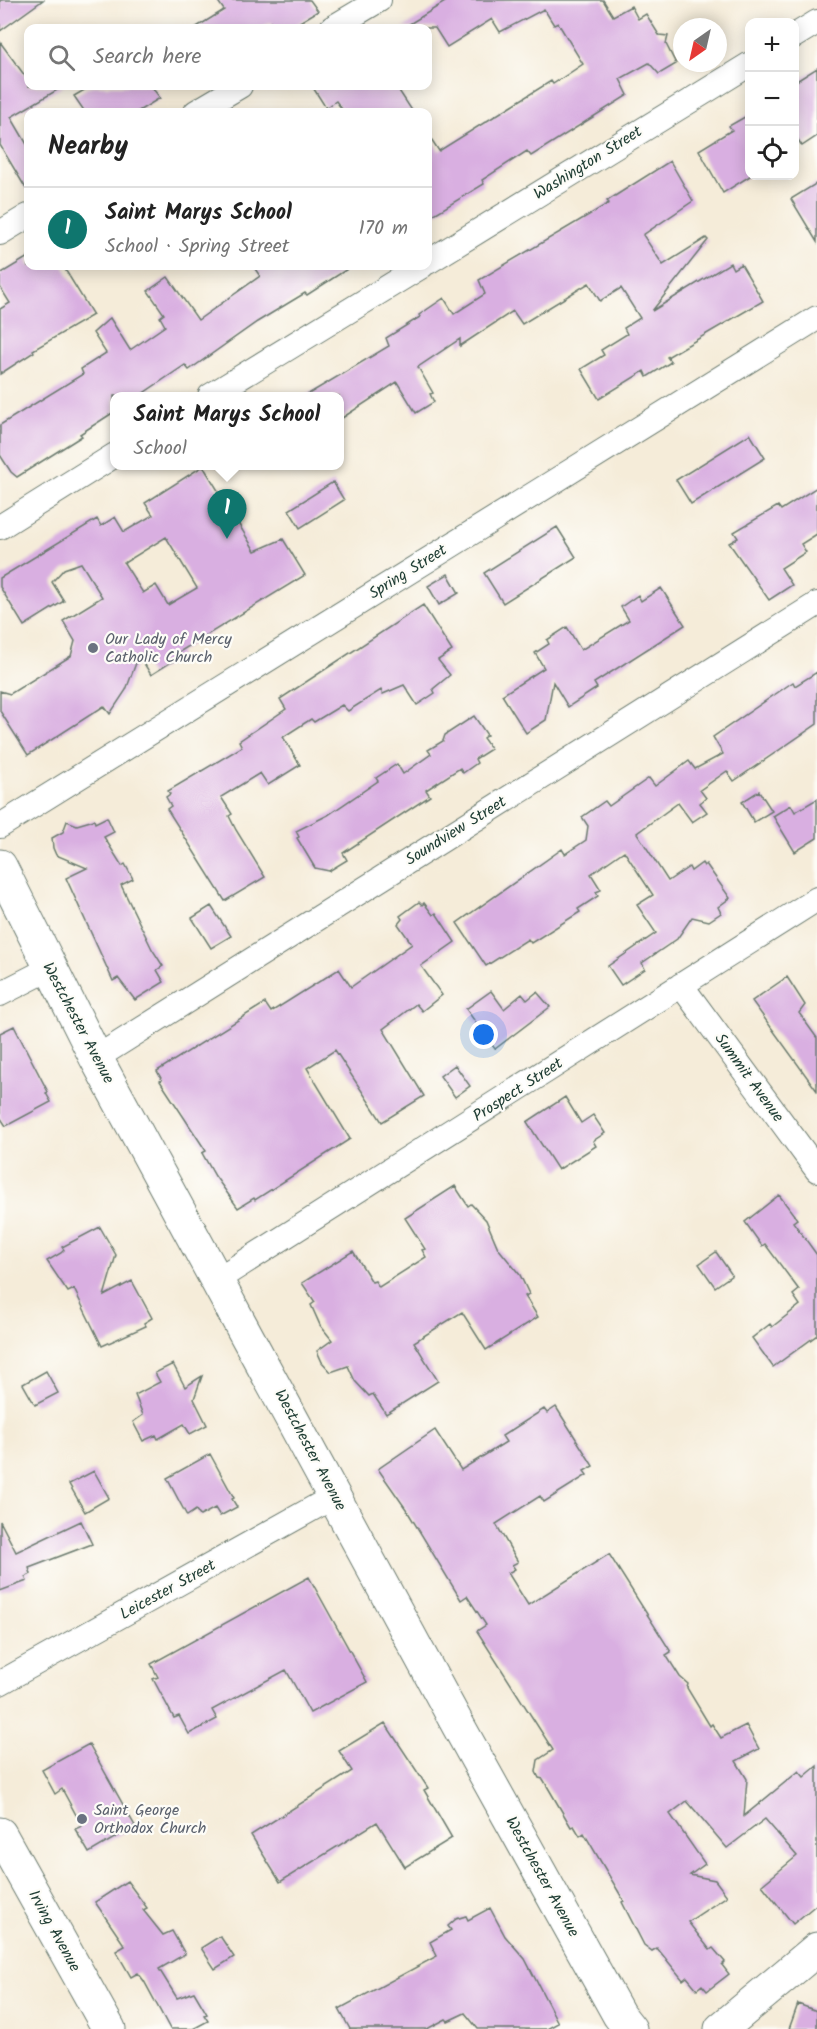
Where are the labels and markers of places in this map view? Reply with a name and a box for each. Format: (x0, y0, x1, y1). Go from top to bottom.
pin: 1 (208, 490, 246, 539)
place label: Our Lady of Mercy Catholic Church (105, 627, 232, 670)
marker: Our Lady of Mercy Catholic Church (86, 641, 100, 655)
place label: Saint George Orthodox Church (94, 1798, 206, 1841)
marker: Saint George Orthodox Church (75, 1812, 89, 1826)

